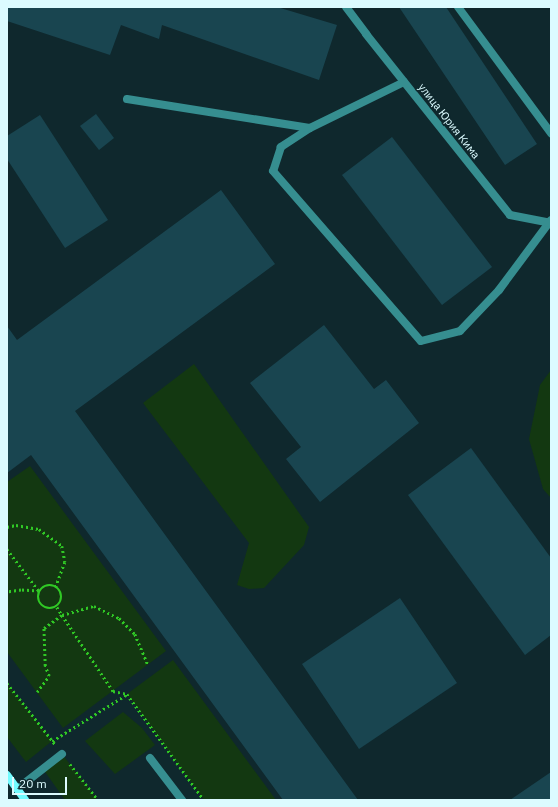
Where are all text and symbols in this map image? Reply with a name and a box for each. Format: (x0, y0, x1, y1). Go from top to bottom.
street label: улица Юрия Кима (415, 81, 483, 161)
scale bar (14, 769, 69, 795)
text: 20 m (19, 776, 47, 791)

